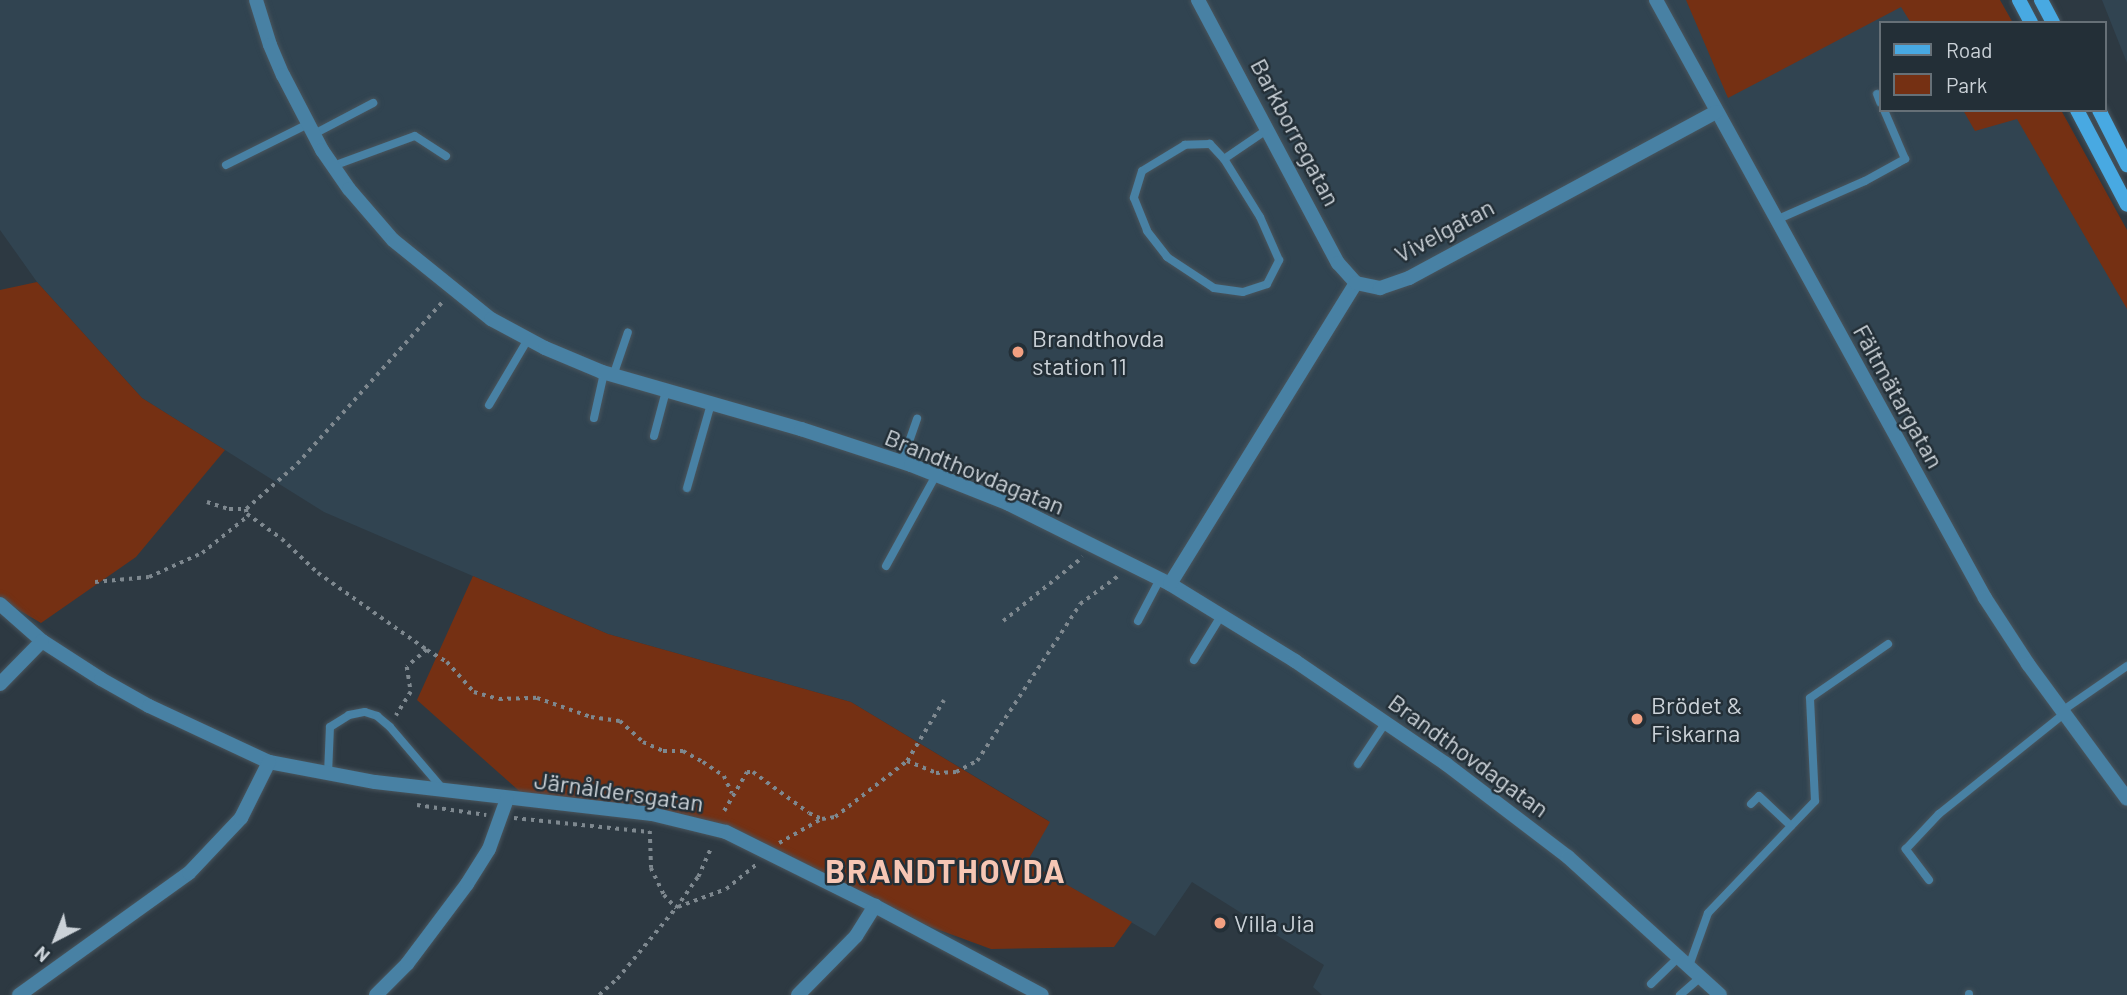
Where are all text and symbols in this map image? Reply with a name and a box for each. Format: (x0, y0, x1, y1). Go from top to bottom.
legend (1878, 21, 2106, 112)
text: Road (1946, 37, 1992, 62)
street label: Barkborregatan (1245, 53, 1347, 211)
text: Park (1946, 72, 1987, 97)
street label: Vivelgatan (1389, 192, 1499, 268)
street label: Fältmätargatan (1848, 319, 1950, 473)
place label: Brandthovda station 11 (1032, 324, 1164, 380)
marker: Brandthovda station 11 (1010, 344, 1026, 360)
street label: Brandthovdagatan (881, 422, 1069, 520)
street label: Brandthovdagatan (1383, 687, 1555, 823)
place label: Brödet & Fiskarna (1651, 691, 1743, 747)
marker: Brödet & Fiskarna (1629, 711, 1645, 727)
street label: Järnåldersgatan (533, 765, 705, 817)
district label: BRANDTHOVDA (827, 851, 1065, 889)
north arrow (21, 904, 91, 974)
place label: Villa Jia (1234, 909, 1315, 937)
marker: Villa Jia (1212, 915, 1228, 931)
text: N (29, 942, 54, 968)

